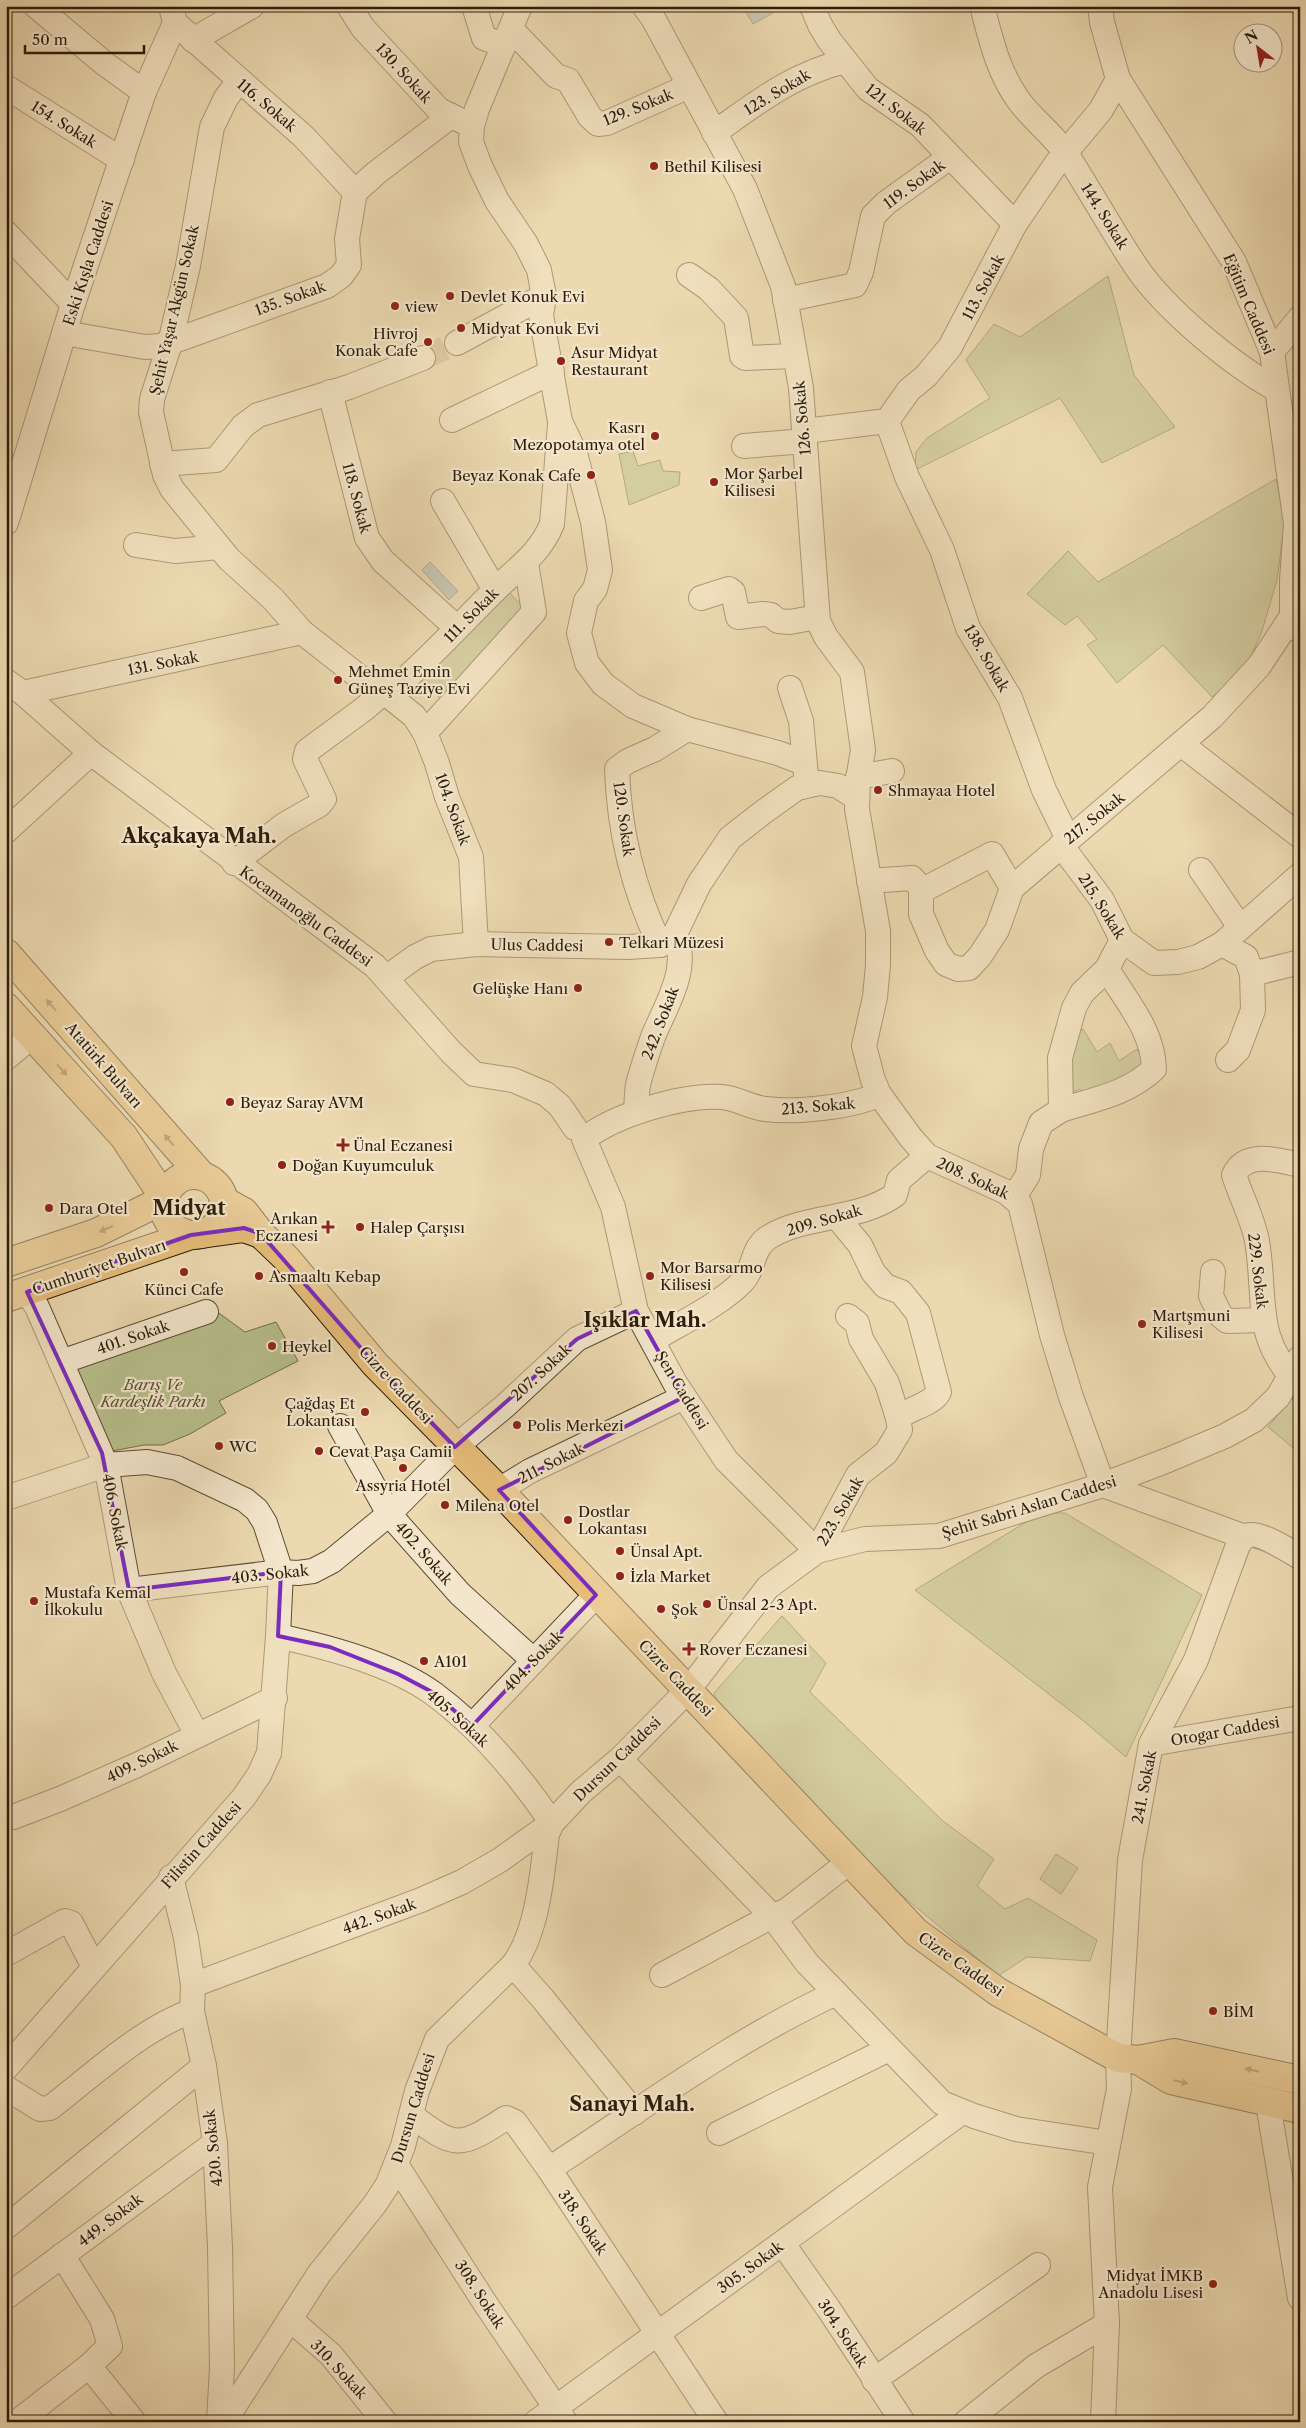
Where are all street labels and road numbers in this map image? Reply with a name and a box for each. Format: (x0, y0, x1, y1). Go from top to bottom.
street label: 130. Sokak (372, 39, 437, 108)
street label: 123. Sokak (740, 64, 815, 119)
street label: 116. Sokak (233, 74, 302, 136)
street label: 121. Sokak (862, 79, 931, 140)
street label: 129. Sokak (600, 84, 677, 130)
street label: 154. Sokak (28, 96, 102, 152)
street label: 119. Sokak (879, 154, 950, 213)
street label: 144. Sokak (1077, 179, 1134, 254)
street label: Eski Kışla Caddesi (59, 198, 117, 328)
street label: Şehit Yaşar Akgün Sokak (145, 222, 203, 397)
street label: 113. Sokak (958, 250, 1009, 323)
street label: Eğitim Caddesi (1219, 251, 1279, 358)
street label: 135. Sokak (252, 276, 329, 320)
street label: 126. Sokak (789, 379, 815, 456)
street label: 118. Sokak (338, 461, 376, 537)
street label: 111. Sokak (440, 583, 503, 646)
street label: 138. Sokak (960, 621, 1015, 696)
street label: 131. Sokak (126, 647, 201, 679)
street label: 104. Sokak (431, 770, 475, 849)
street label: 120. Sokak (609, 780, 639, 859)
street label: 217. Sokak (1060, 787, 1129, 848)
street label: Kocamanoğlu Caddesi (236, 861, 376, 971)
street label: 215. Sokak (1074, 870, 1130, 944)
street label: Ulus Caddesi (490, 935, 584, 955)
street label: 242. Sokak (637, 982, 683, 1062)
street label: Atatürk Bulvarı (61, 1017, 147, 1112)
street label: 213. Sokak (780, 1093, 857, 1119)
street label: 208. Sokak (934, 1153, 1014, 1204)
street label: 209. Sokak (784, 1200, 865, 1240)
street label: 229. Sokak (1244, 1232, 1272, 1311)
street label: Cumhuriyet Bulvarı (30, 1235, 169, 1299)
street label: 401. Sokak (94, 1315, 173, 1358)
street label: 207. Sokak (507, 1338, 576, 1405)
street label: Cizre Caddesi (355, 1342, 437, 1428)
street label: Şen Caddesi (651, 1347, 713, 1433)
street label: 211. Sokak (514, 1438, 589, 1488)
street label: Şehit Sabri Aslan Caddesi (939, 1471, 1119, 1543)
street label: 406. Sokak (98, 1472, 132, 1553)
street label: 223. Sokak (813, 1472, 868, 1549)
street label: 402. Sokak (391, 1517, 458, 1590)
street label: 403. Sokak (230, 1560, 311, 1587)
street label: 404. Sokak (499, 1625, 568, 1696)
street label: Cizre Caddesi (635, 1636, 718, 1721)
street label: 405. Sokak (423, 1685, 494, 1752)
street label: Dursun Caddesi (569, 1712, 665, 1805)
street label: Otogar Caddesi (1169, 1712, 1281, 1750)
street label: 409. Sokak (103, 1735, 182, 1786)
street label: 241. Sokak (1128, 1747, 1161, 1825)
street label: Filistin Caddesi (157, 1797, 245, 1892)
street label: 442. Sokak (340, 1893, 420, 1938)
street label: Cizre Caddesi (915, 1928, 1008, 2001)
street label: Dursun Caddesi (387, 2050, 439, 2165)
street label: 420. Sokak (199, 2107, 227, 2188)
street label: 318. Sokak (554, 2186, 612, 2259)
street label: 449. Sokak (74, 2189, 147, 2251)
street label: 305. Sokak (713, 2236, 788, 2297)
street label: 308. Sokak (451, 2256, 510, 2333)
street label: 304. Sokak (814, 2295, 873, 2372)
street label: 310. Sokak (307, 2335, 372, 2404)

